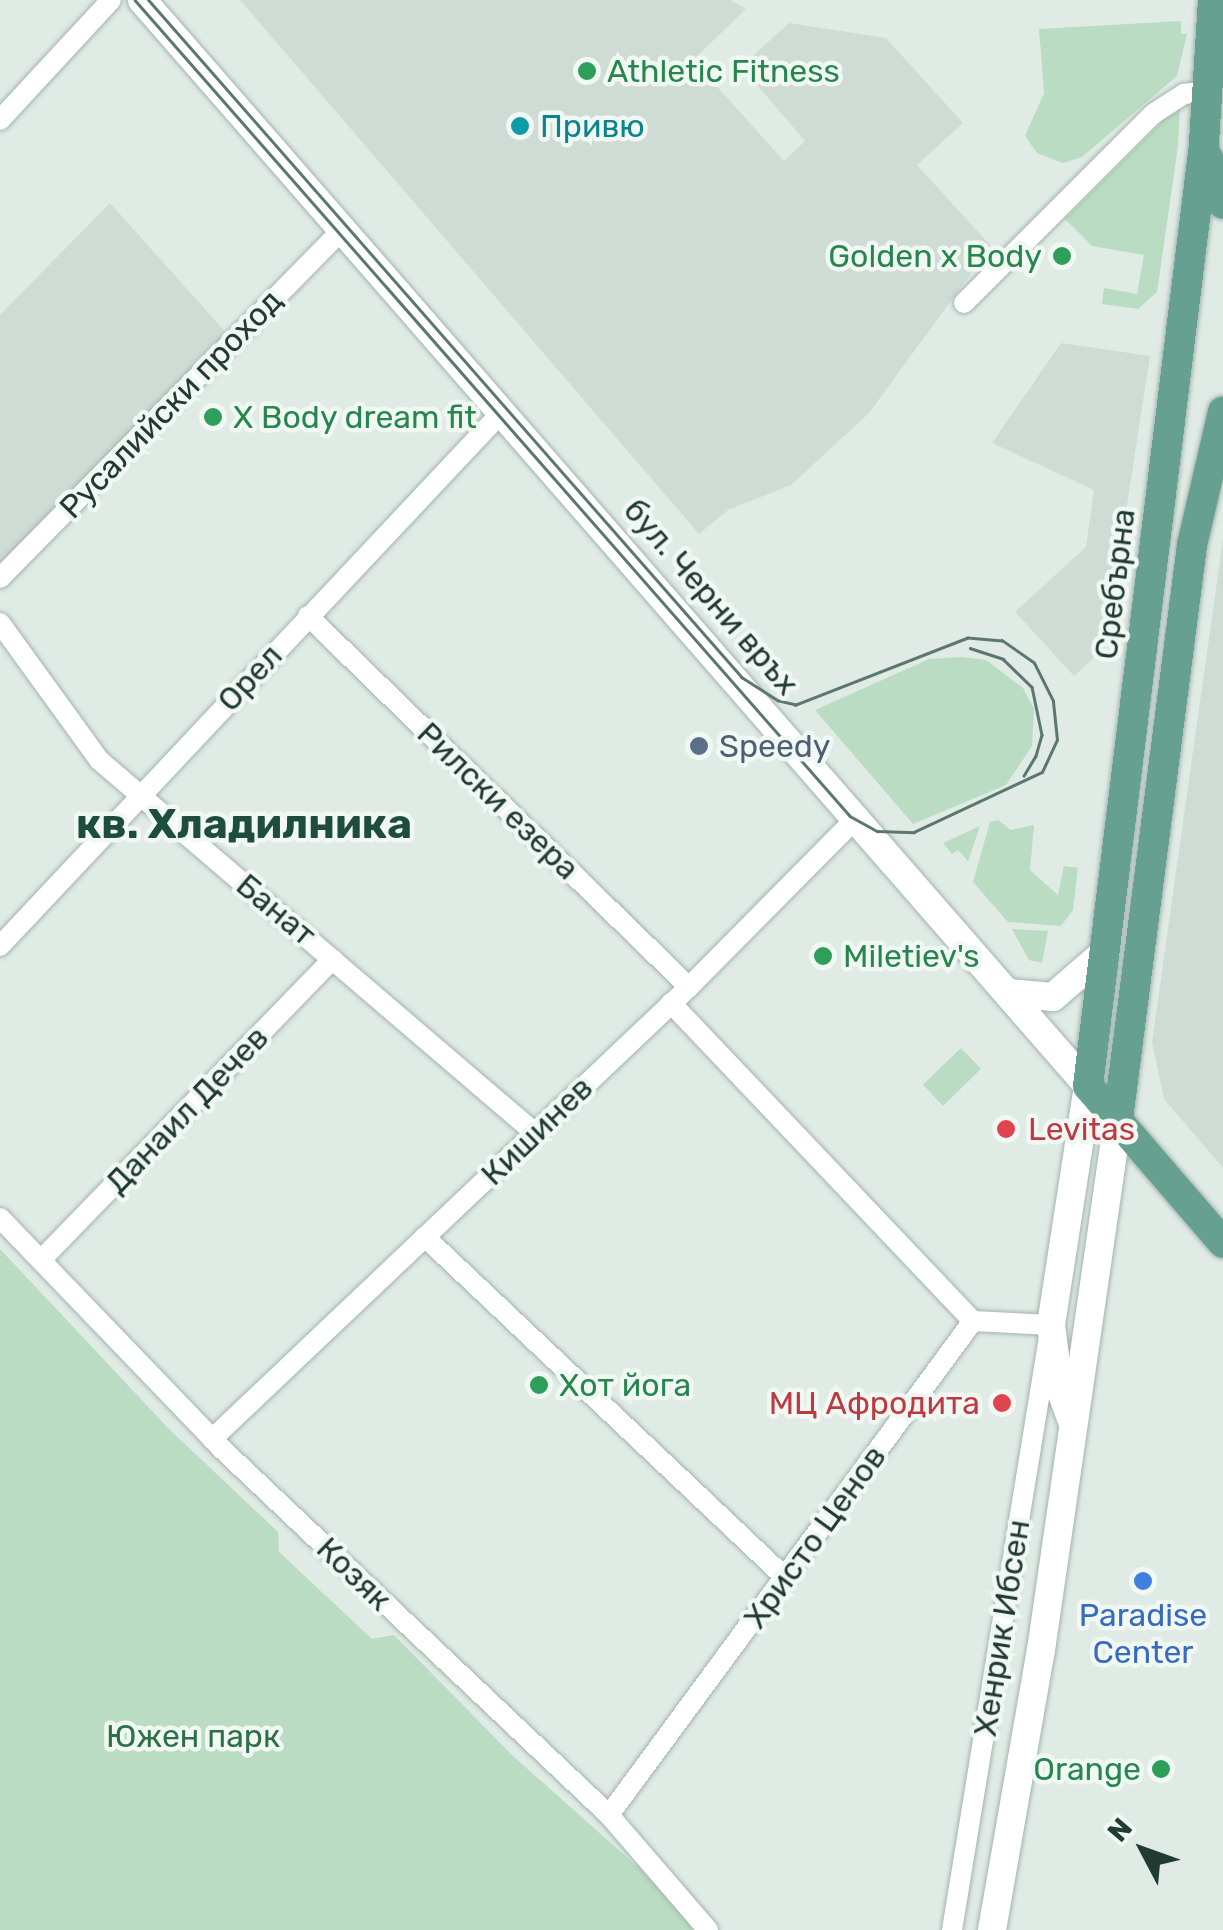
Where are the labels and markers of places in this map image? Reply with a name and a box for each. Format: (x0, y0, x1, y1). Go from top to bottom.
place label: Athletic Fitness (607, 52, 840, 90)
marker: Athletic Fitness (576, 60, 598, 82)
place label: Привю (540, 107, 645, 145)
marker: Привю (509, 115, 531, 137)
place label: Golden x Body (828, 237, 1042, 275)
marker: Golden x Body (1051, 245, 1073, 267)
place label: X Body dream fit (233, 398, 478, 436)
marker: X Body dream fit (202, 406, 224, 428)
place label: Speedy (719, 727, 831, 765)
marker: Speedy (688, 735, 710, 757)
place label: Miletiev's (843, 937, 980, 975)
marker: Miletiev's (812, 945, 834, 967)
place label: Levitas (1028, 1110, 1135, 1148)
marker: Levitas (993, 1116, 1019, 1142)
place label: Хот йога (559, 1366, 691, 1404)
marker: Хот йога (528, 1374, 550, 1396)
place label: МЦ Афродита (769, 1384, 980, 1422)
marker: МЦ Афродита (989, 1390, 1015, 1416)
marker: Paradise Center (1132, 1570, 1154, 1592)
place label: Paradise Center (1079, 1597, 1207, 1672)
place label: Orange (1033, 1750, 1141, 1788)
marker: Orange (1150, 1758, 1172, 1780)

